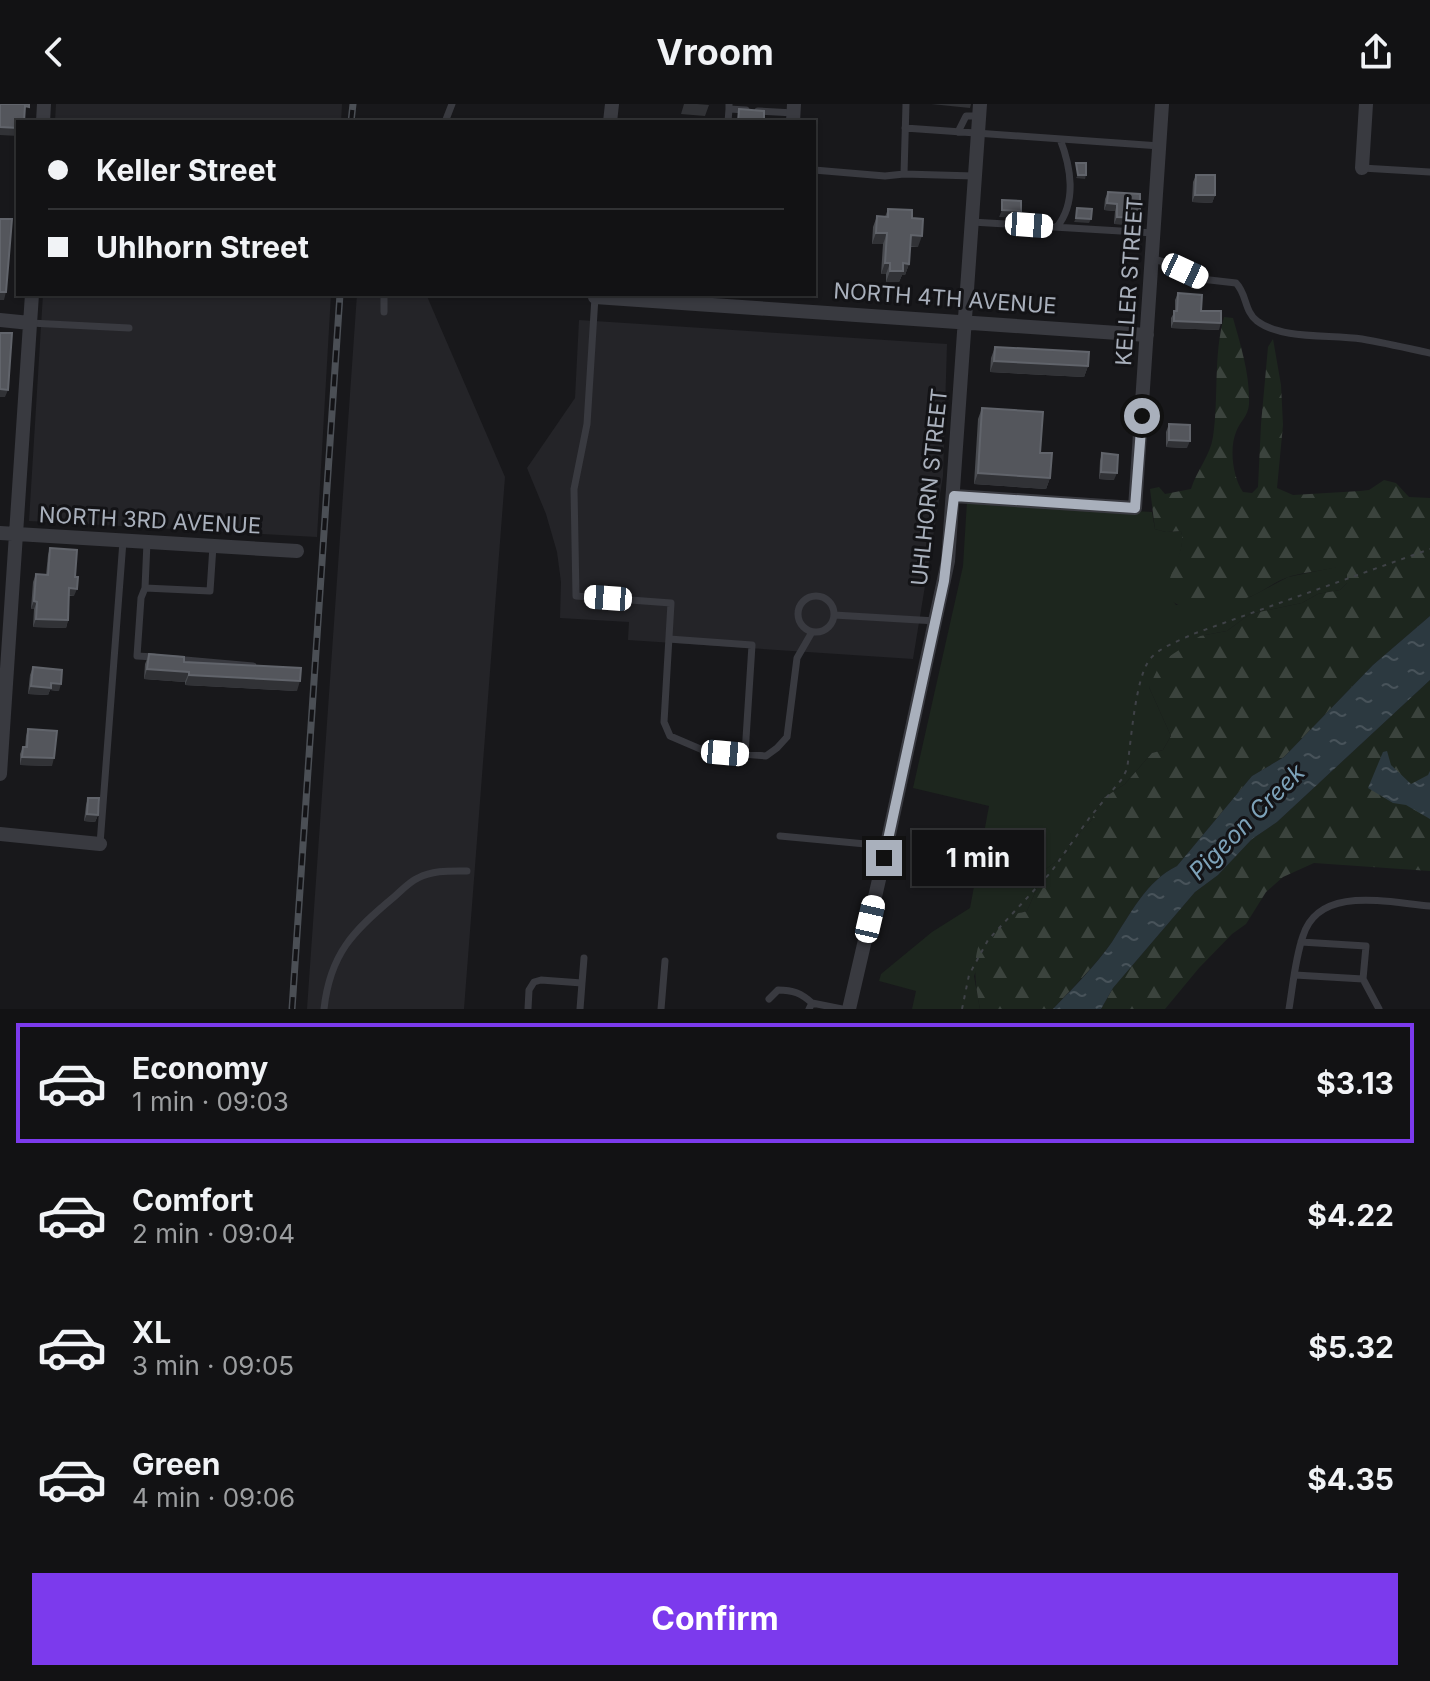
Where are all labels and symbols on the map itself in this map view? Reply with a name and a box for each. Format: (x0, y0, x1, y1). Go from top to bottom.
street label: KELLER STREET (1110, 196, 1148, 366)
car (1004, 211, 1054, 239)
car (1158, 250, 1212, 292)
street label: NORTH 4TH AVENUE (833, 277, 1057, 319)
street label: UHLHORN STREET (906, 387, 952, 587)
route start (1124, 398, 1160, 434)
street label: NORTH 3RD AVENUE (38, 501, 262, 539)
car (583, 584, 633, 612)
car (700, 739, 750, 767)
water label: Pigeon Creek (1183, 757, 1311, 886)
callout: 1 min (912, 830, 1044, 886)
route end (866, 840, 902, 876)
car (853, 893, 887, 945)

